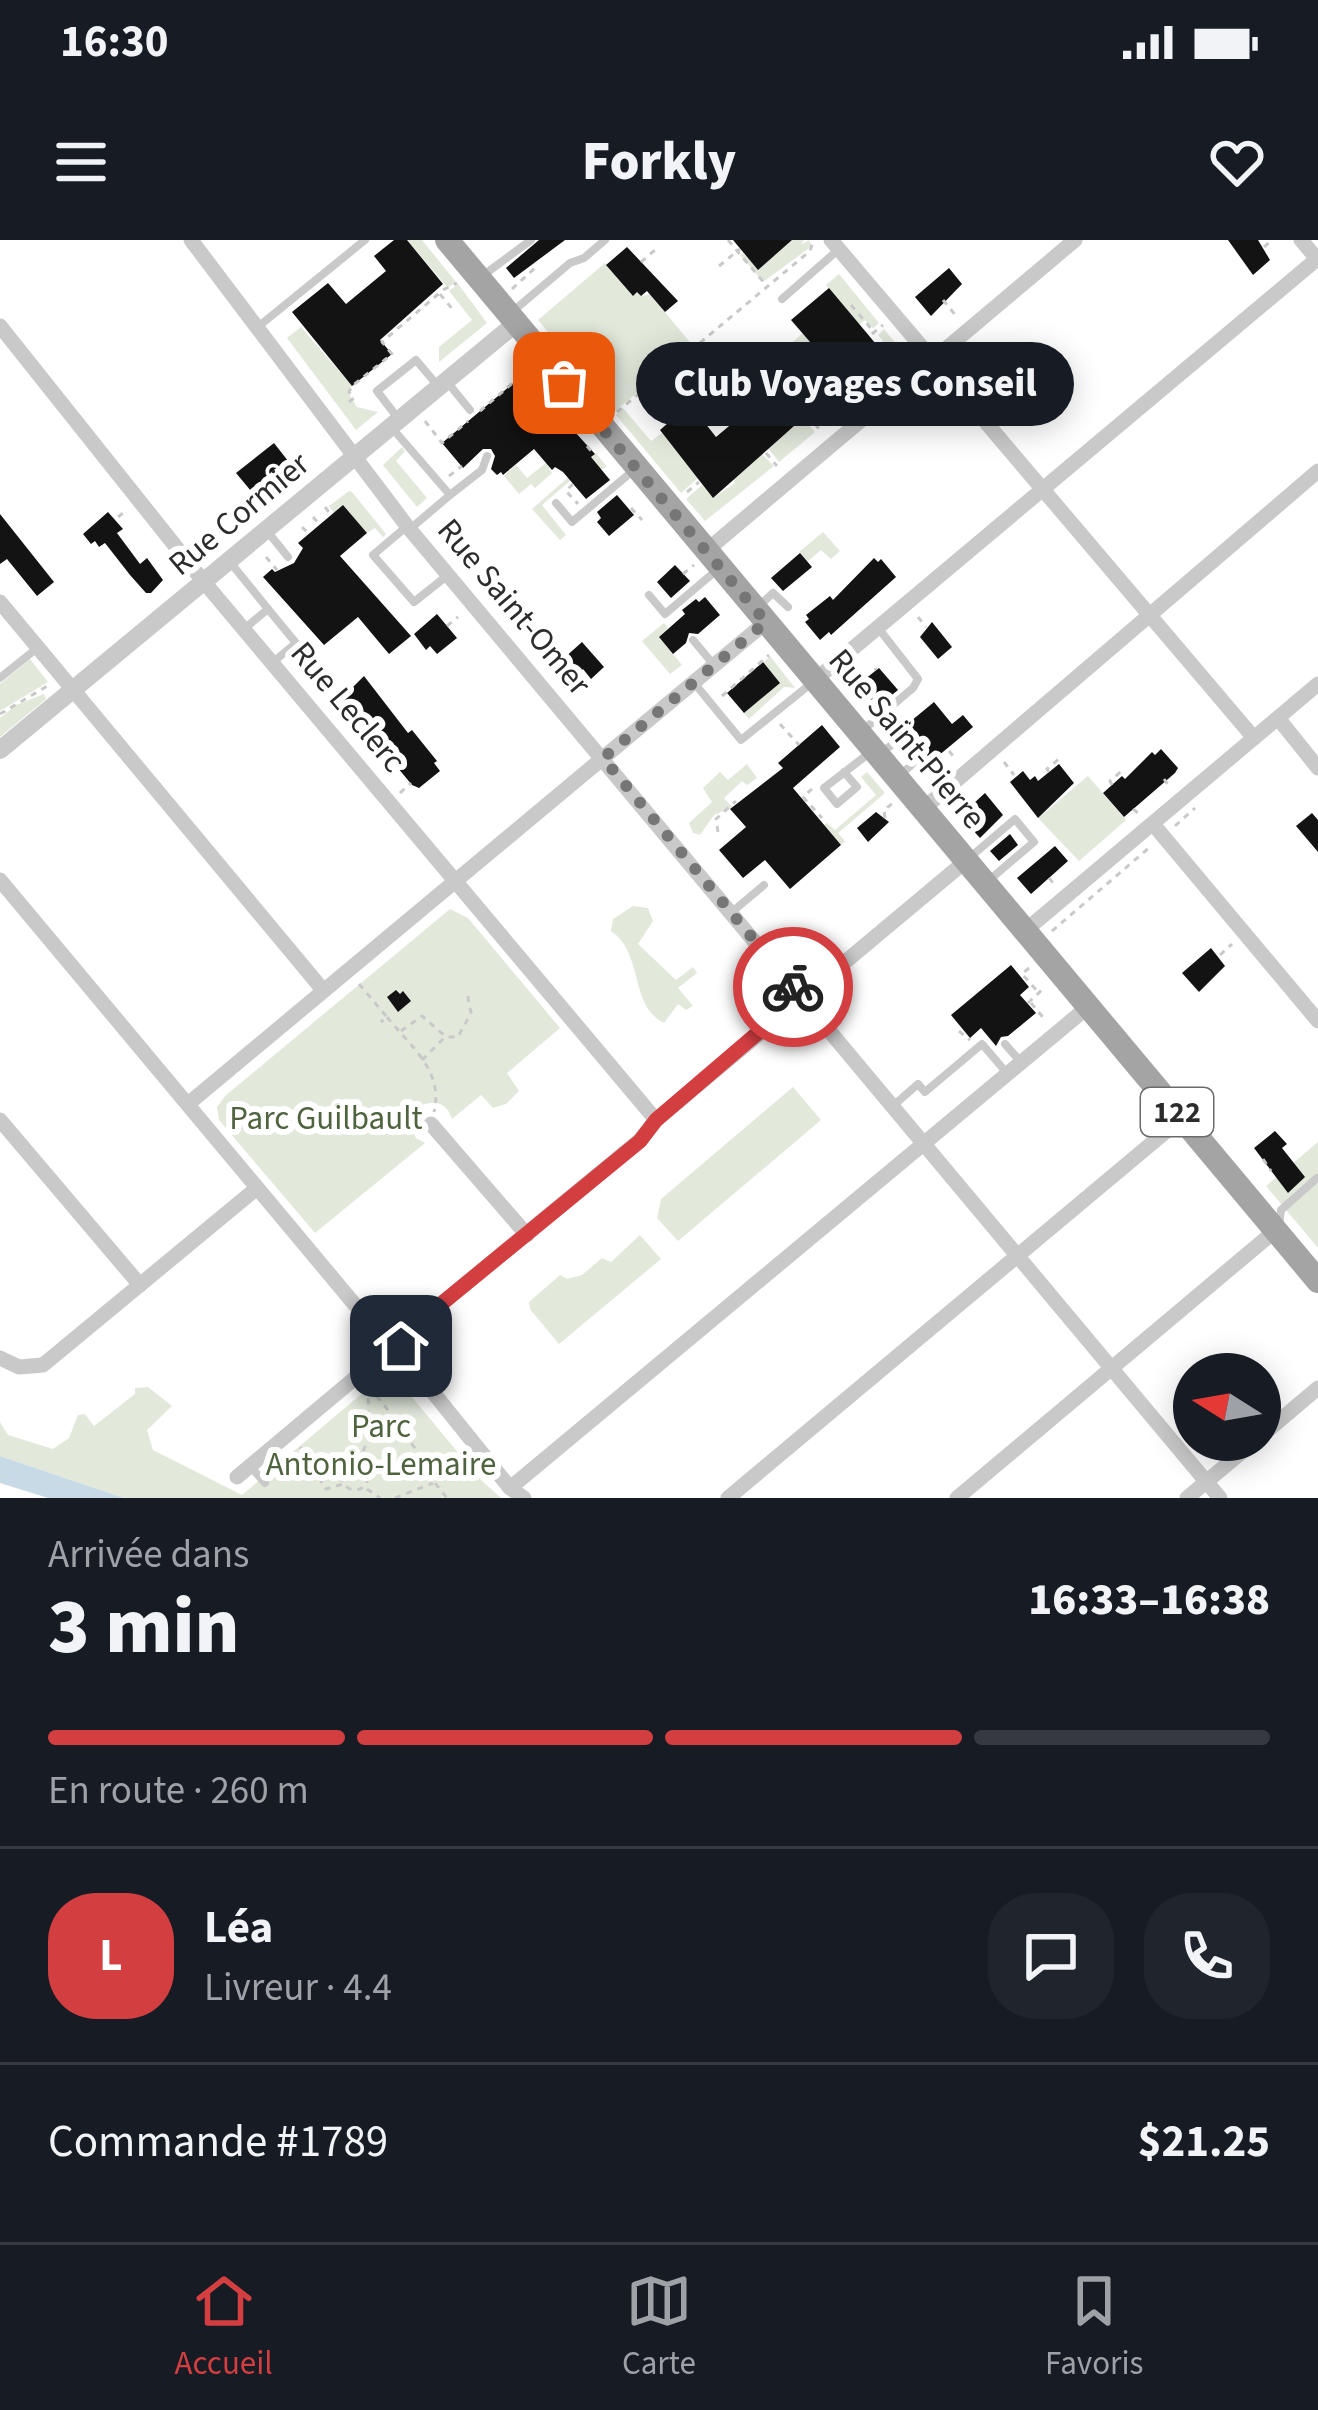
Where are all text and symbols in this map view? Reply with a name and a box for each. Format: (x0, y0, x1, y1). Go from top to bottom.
text: 16:30 (60, 10, 169, 74)
text: Forkly (582, 124, 736, 201)
icon: menu (48, 129, 114, 195)
icon: heart (1204, 129, 1270, 195)
pin (513, 332, 615, 434)
callout: Club Voyages Conseil (636, 341, 1074, 425)
icon: bag (531, 350, 597, 416)
text: Club Voyages Conseil (673, 356, 1037, 412)
street label: Rue Cormier (158, 441, 320, 587)
street label: Rue Saint-Omer (426, 508, 602, 706)
street label: Rue Leclerc (279, 631, 417, 783)
street label: Rue Saint-Pierre (817, 639, 997, 839)
courier (733, 927, 853, 1047)
icon: bike (760, 954, 826, 1020)
road number: 122 (1141, 1088, 1213, 1136)
park label: Parc Guilbault (229, 1095, 423, 1142)
pin (350, 1295, 452, 1397)
icon: home (368, 1313, 434, 1379)
north arrow (1173, 1353, 1281, 1461)
map controls (1173, 1353, 1281, 1461)
park label: Parc Antonio-Lemaire (266, 1403, 496, 1488)
text: Arrivée dans (48, 1527, 249, 1583)
text: 16:33–16:38 (1028, 1568, 1270, 1632)
text: 3 min (48, 1572, 240, 1683)
text: En route · 260 m (48, 1763, 309, 1819)
button: chat (988, 1893, 1114, 2019)
button: phone (1144, 1893, 1270, 2019)
text: Léa (204, 1896, 273, 1960)
text: L (99, 1924, 123, 1988)
text: Livreur · 4.4 (204, 1960, 392, 2016)
text: Commande #1789 (48, 2110, 388, 2174)
text: $21.25 (1138, 2110, 1270, 2174)
tab: Accueil (175, 2268, 273, 2387)
tab: Carte (622, 2268, 696, 2387)
tab: Favoris (1045, 2268, 1143, 2387)

